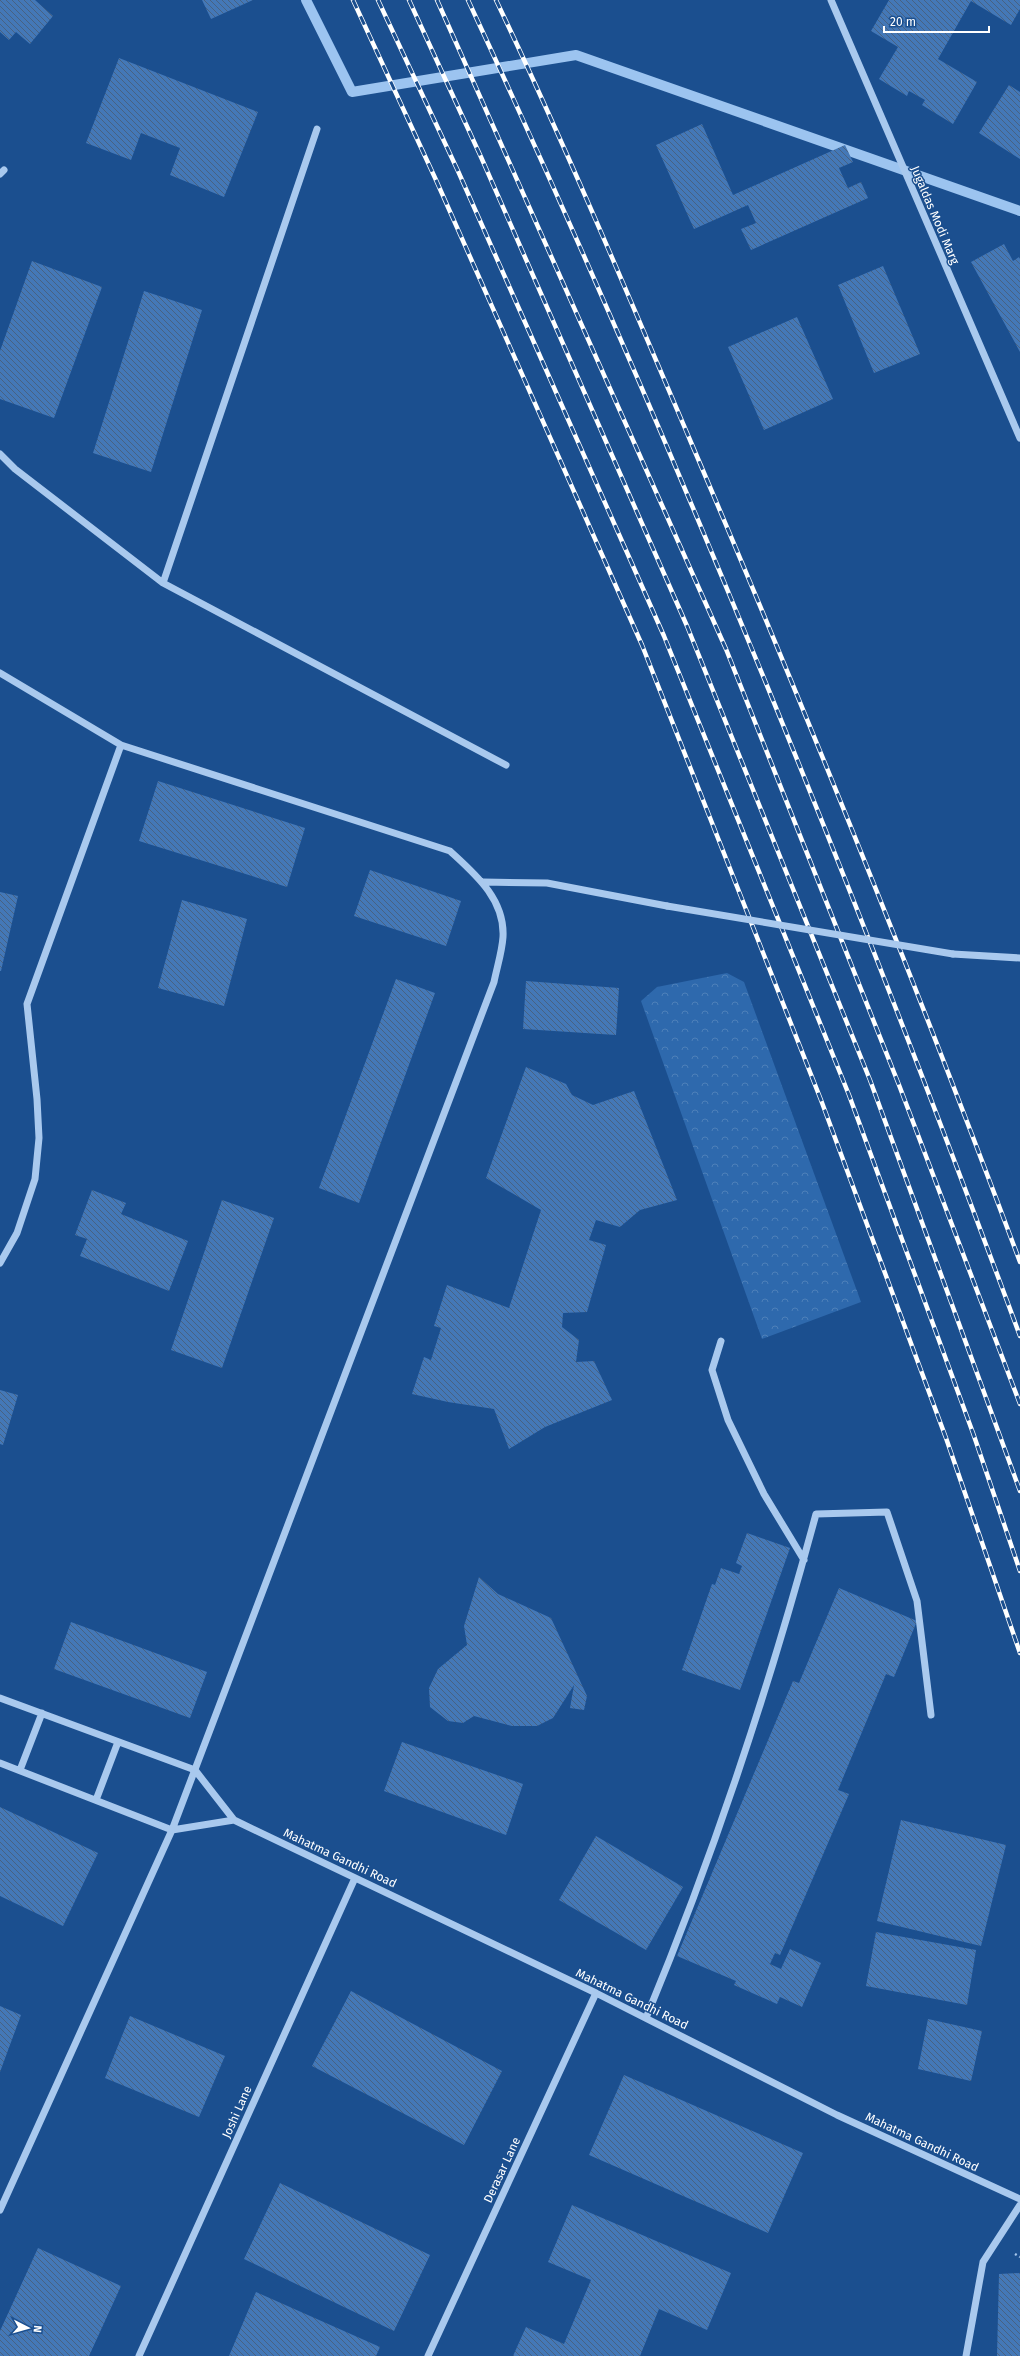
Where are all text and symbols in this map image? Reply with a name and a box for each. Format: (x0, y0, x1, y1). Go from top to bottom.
scale bar (884, 8, 989, 34)
text: 20 m (890, 15, 916, 29)
street label: Jugaldas Modi Marg (908, 164, 962, 267)
street label: Mahatma Gandhi Road (281, 1826, 399, 1890)
street label: Mahatma Gandhi Road (574, 1966, 690, 2032)
street label: Joshi Lane (219, 2084, 255, 2140)
street label: Mahatma Gandhi Road (863, 2110, 981, 2174)
street label: Derasar Lane (481, 2135, 523, 2205)
north arrow (8, 2308, 48, 2348)
text: N (31, 2325, 44, 2333)

